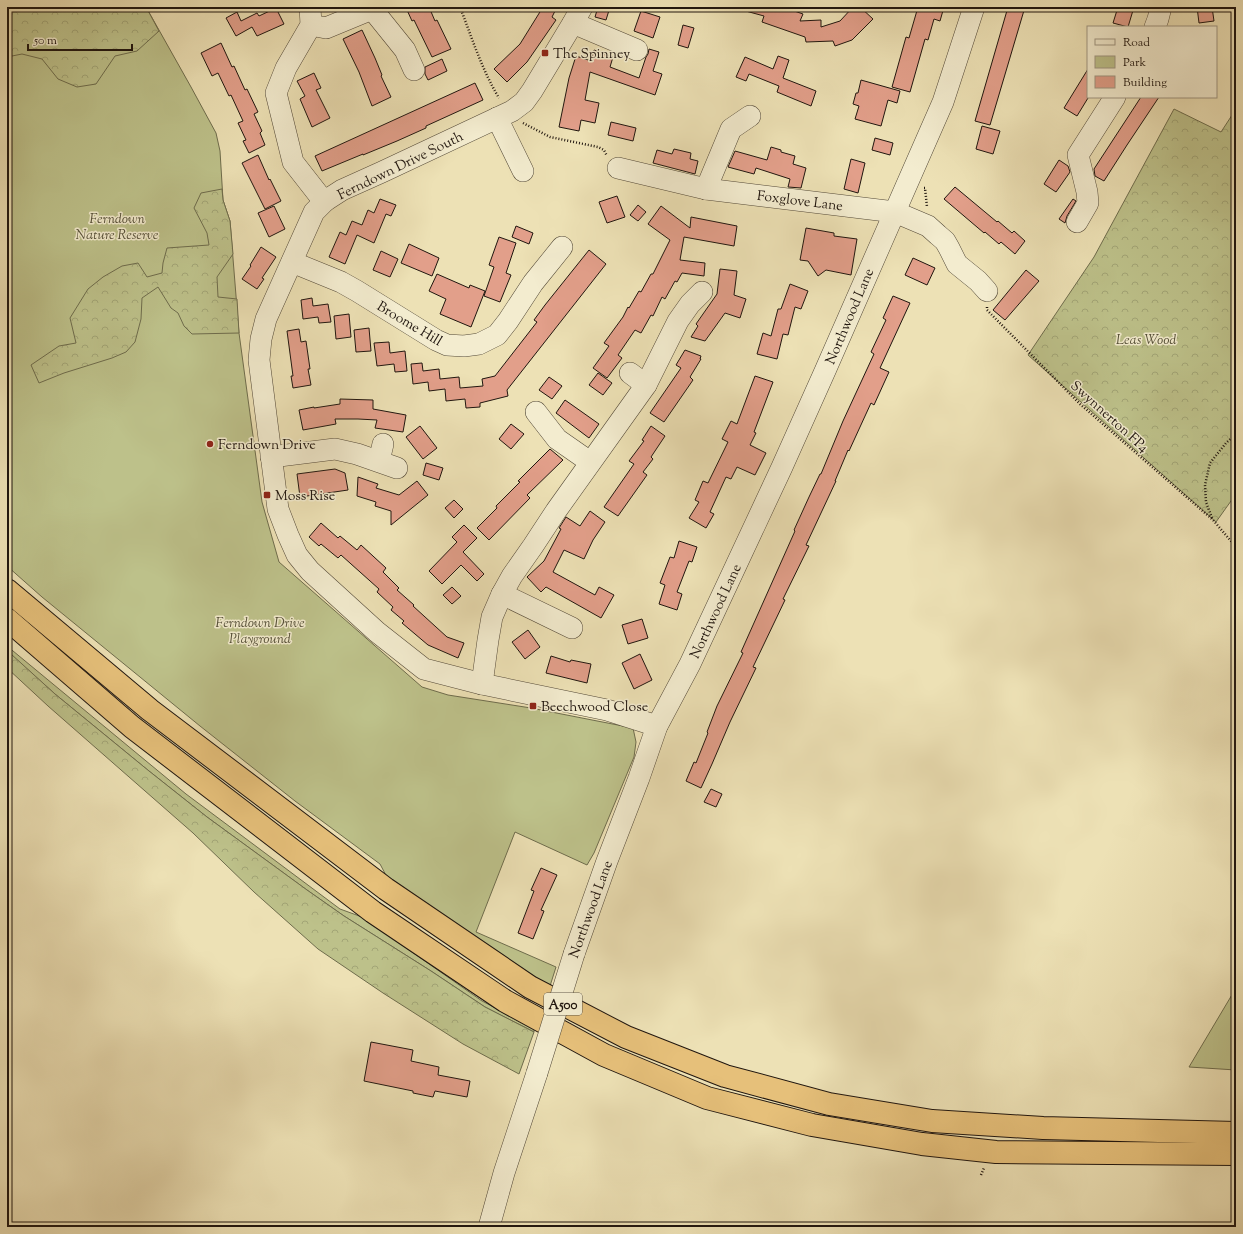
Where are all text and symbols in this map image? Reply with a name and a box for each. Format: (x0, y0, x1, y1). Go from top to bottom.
scale bar (28, 26, 132, 52)
legend (1087, 26, 1217, 98)
text: 50 m (33, 32, 57, 50)
text: Road (1123, 34, 1150, 52)
place label: The Spinney (553, 45, 630, 65)
marker: The Spinney (540, 48, 550, 58)
text: Park (1123, 54, 1146, 72)
text: Building (1123, 74, 1167, 92)
street label: Ferndown Drive South (334, 128, 467, 206)
street label: Foxglove Lane (756, 187, 844, 217)
park label: Ferndown Nature Reserve (76, 210, 159, 246)
street label: Northwood Lane (822, 266, 880, 368)
street label: Broome Hill (372, 297, 446, 352)
park label: Leas Wood (1116, 331, 1176, 351)
street label: Swynnerton FP4 (1065, 377, 1152, 458)
place label: Ferndown Drive (218, 436, 316, 456)
marker: Ferndown Drive (205, 439, 215, 449)
place label: Moss Rise (275, 487, 335, 507)
marker: Moss Rise (262, 490, 272, 500)
street label: Northwood Lane (686, 561, 748, 663)
park label: Ferndown Drive Playground (215, 614, 305, 650)
place label: Beechwood Close (541, 698, 648, 718)
marker: Beechwood Close (528, 701, 538, 711)
street label: Northwood Lane (565, 858, 619, 961)
road number: A500 (544, 993, 582, 1015)

